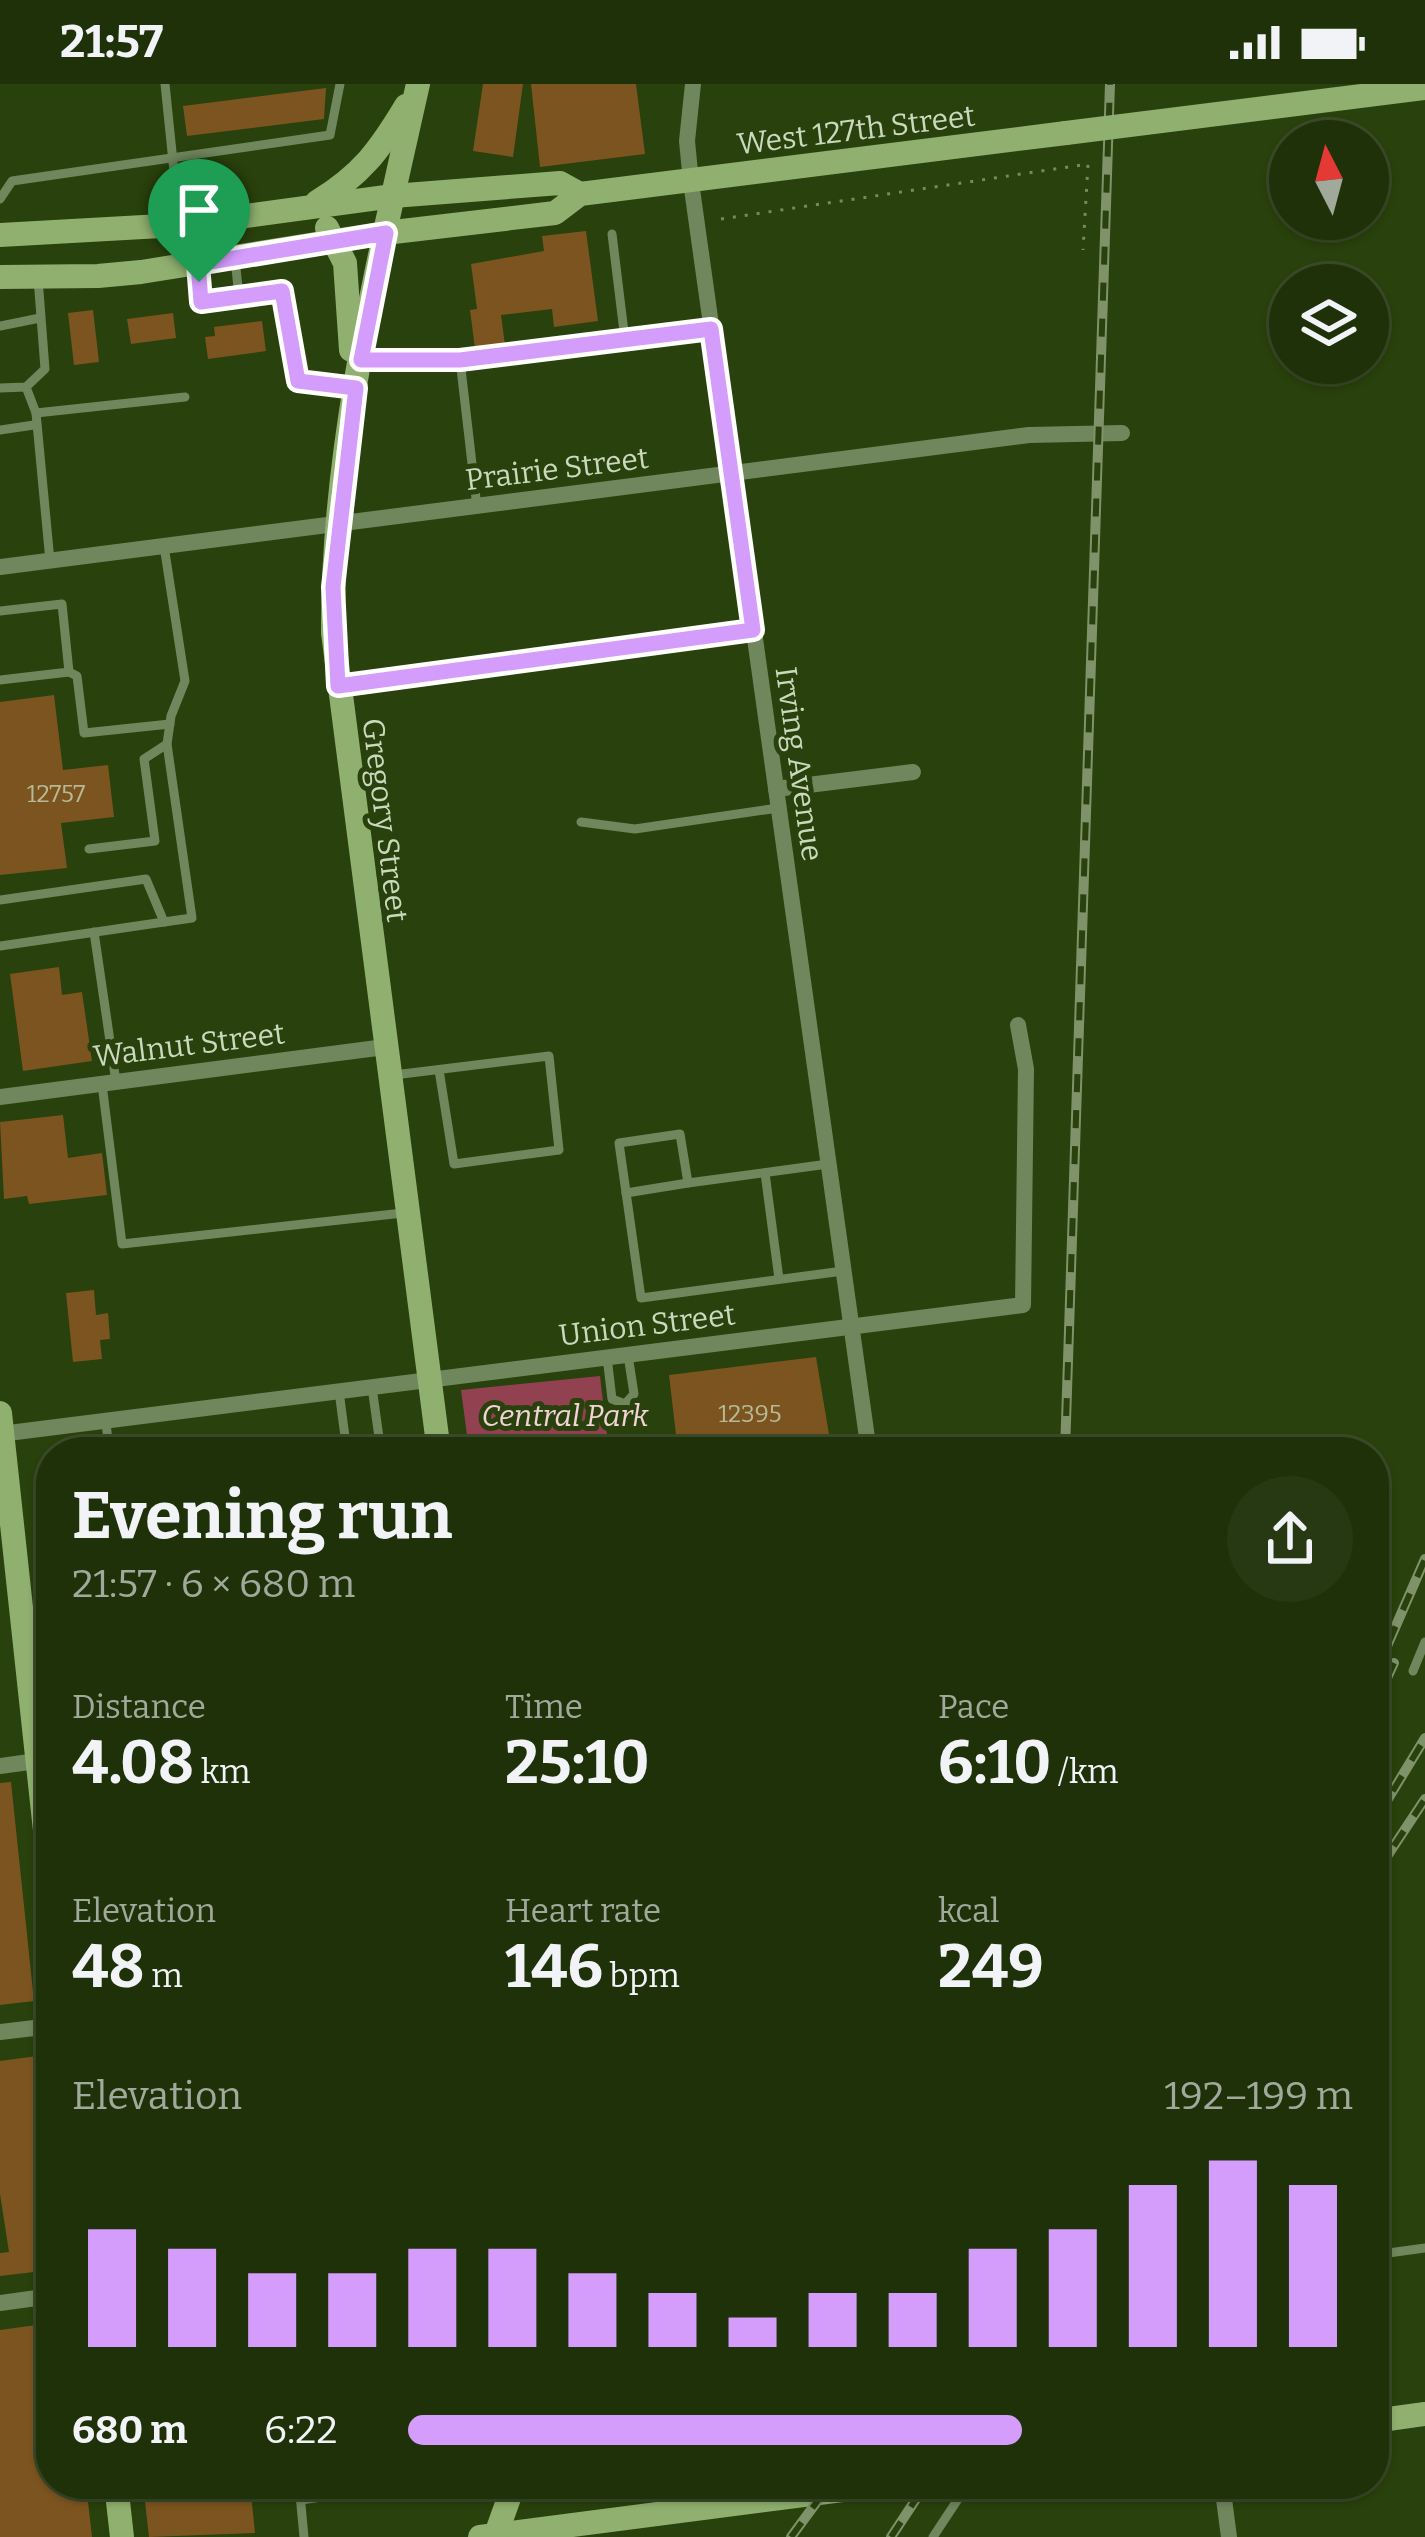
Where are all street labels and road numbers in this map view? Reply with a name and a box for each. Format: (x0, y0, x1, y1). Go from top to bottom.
street label: West 127th Street (735, 98, 977, 162)
street label: Prairie Street (463, 440, 651, 498)
street label: Irving Avenue (768, 665, 830, 863)
street label: Gregory Street (355, 716, 415, 924)
street label: Walnut Street (91, 1015, 287, 1075)
street label: Union Street (557, 1296, 737, 1354)

